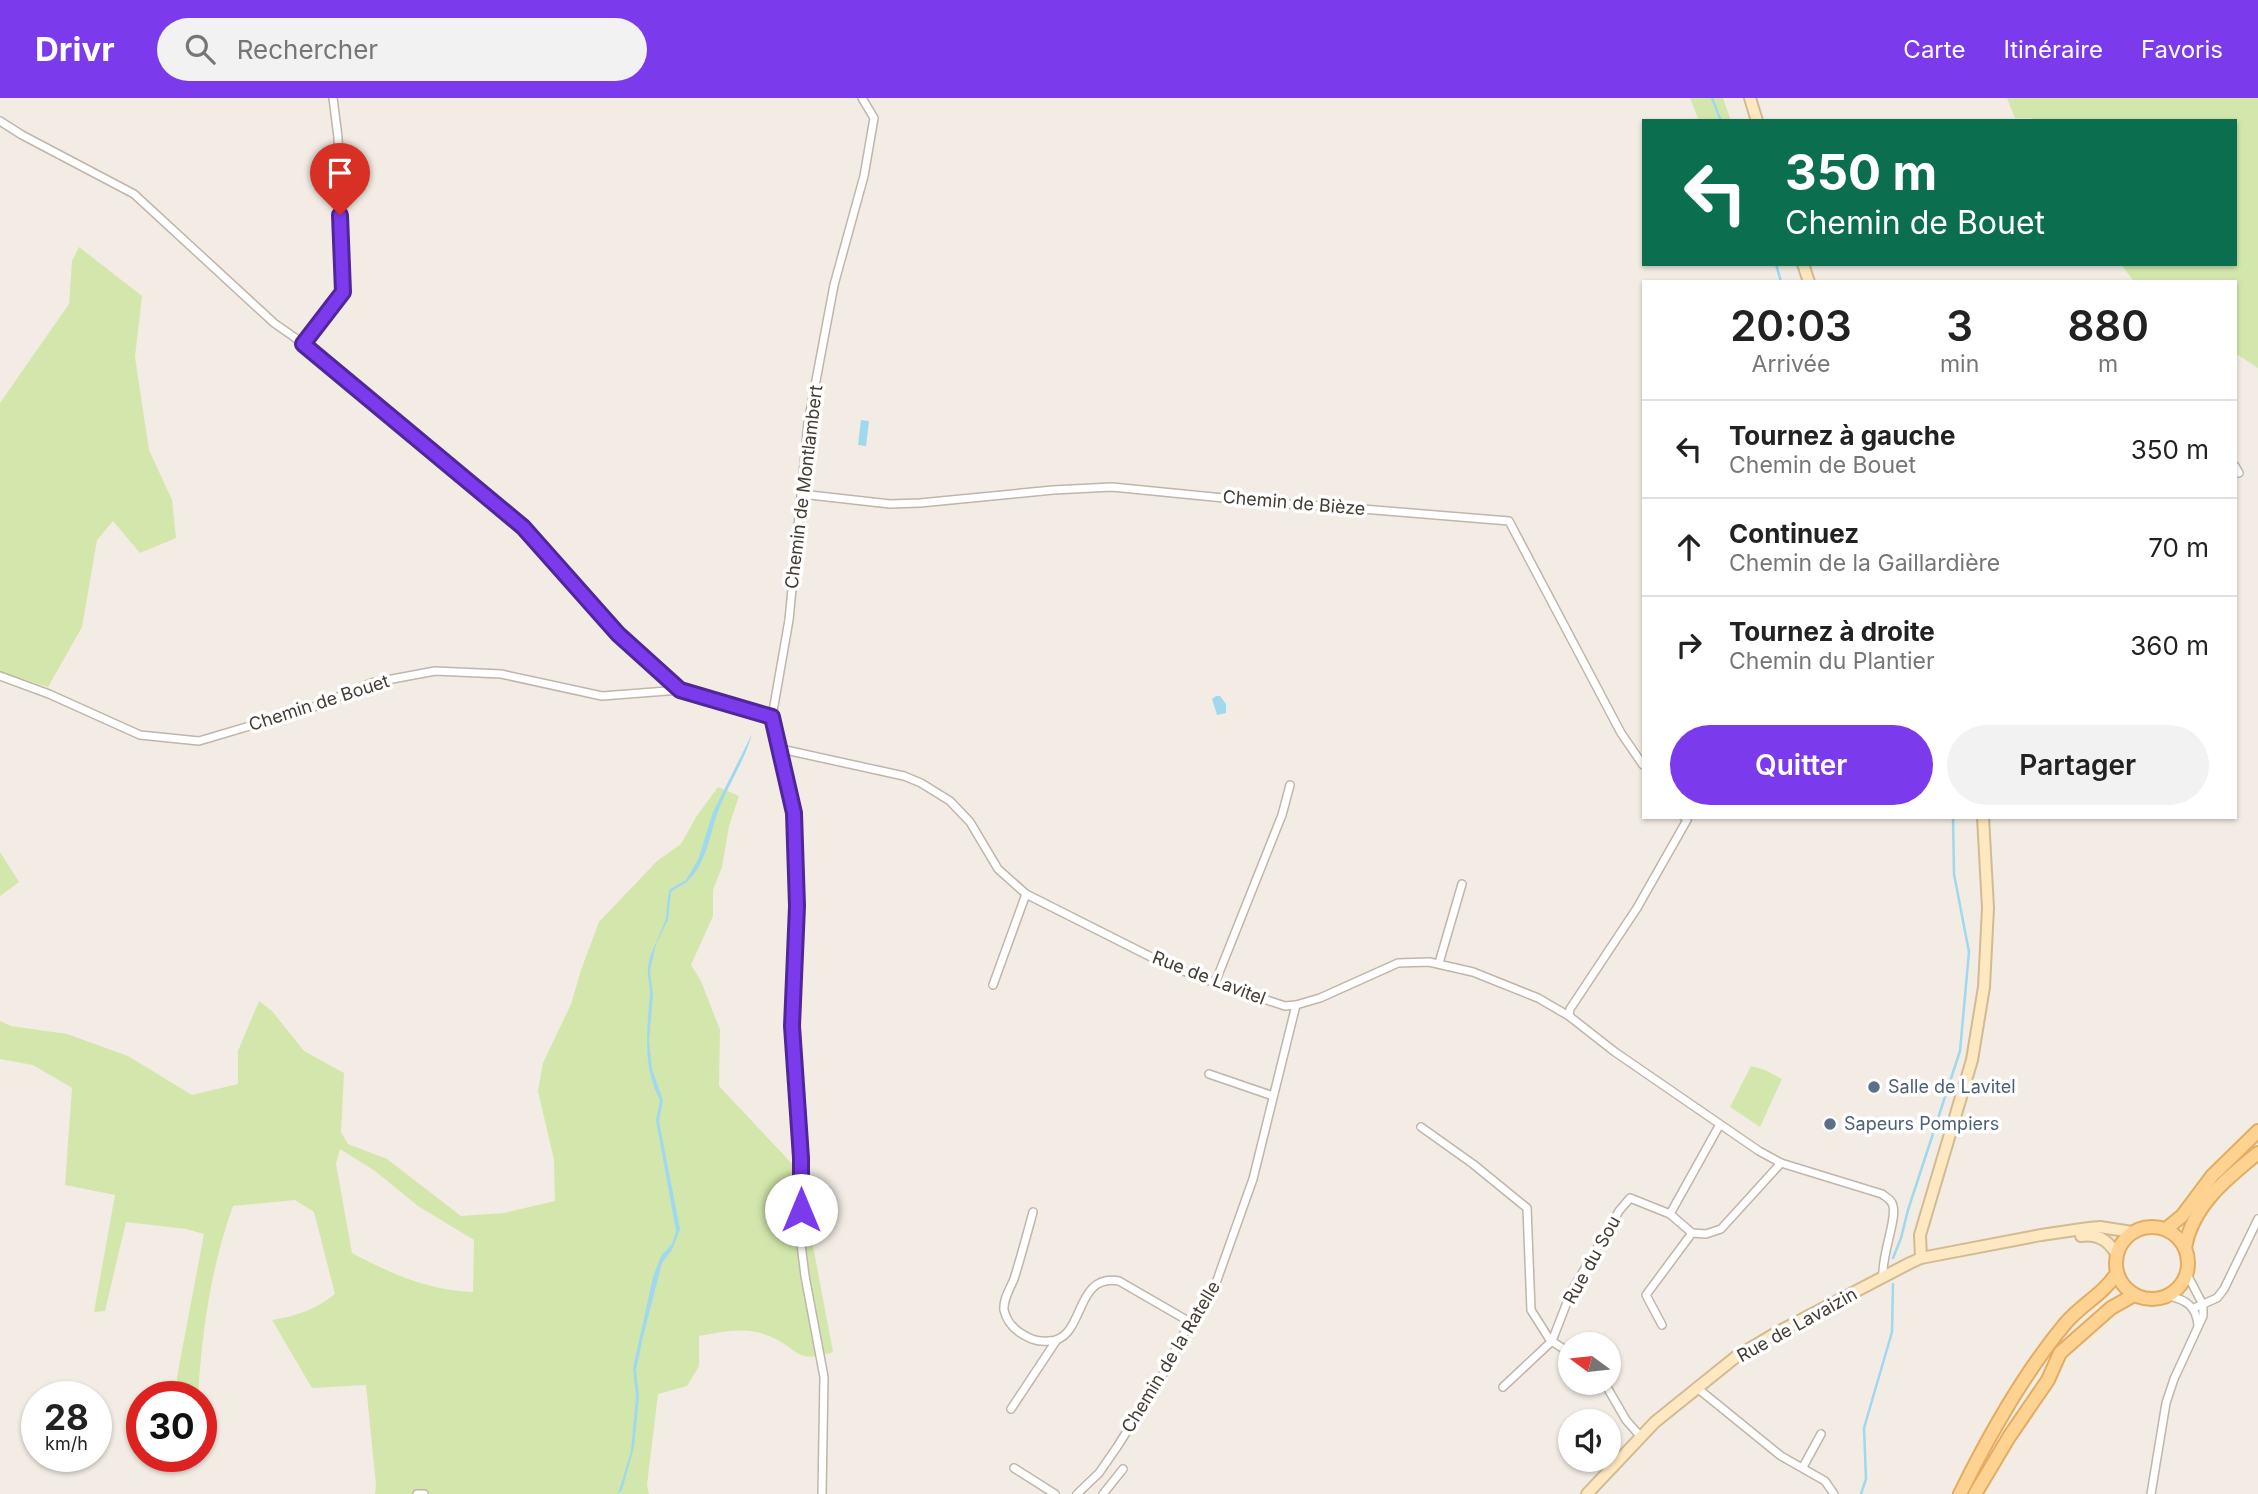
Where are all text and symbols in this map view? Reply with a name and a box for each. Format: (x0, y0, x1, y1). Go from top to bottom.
search box (157, 18, 647, 81)
text: Drivr (35, 29, 115, 69)
icon: search (181, 30, 219, 68)
text: Rechercher (237, 34, 378, 65)
text: Carte (1903, 35, 1965, 64)
text: Itinéraire (2003, 35, 2103, 64)
text: Favoris (2141, 35, 2223, 64)
pin (310, 143, 370, 215)
text: 350 m (1785, 143, 1937, 202)
icon: left (1670, 147, 1761, 238)
icon: arrive (321, 154, 359, 192)
text: Chemin de Bouet (1785, 203, 2045, 242)
text: 20:03 (1730, 300, 1852, 351)
text: 3 (1946, 300, 1973, 351)
text: 880 (2067, 300, 2149, 351)
text: Arrivée (1752, 350, 1830, 378)
text: min (1940, 350, 1979, 378)
text: m (2098, 350, 2118, 378)
street label: Chemin de Montlambert (781, 384, 826, 590)
text: Tournez à gauche (1729, 420, 1955, 451)
icon: left (1670, 430, 1708, 468)
text: 350 m (2131, 434, 2209, 465)
text: Chemin de Bouet (1729, 451, 1916, 479)
street label: Chemin de Bièze (1222, 486, 1366, 519)
text: Continuez (1729, 518, 1859, 549)
icon: ahead (1670, 528, 1708, 566)
text: 70 m (2148, 532, 2209, 563)
text: Chemin de la Gaillardière (1729, 549, 2000, 577)
text: Tournez à droite (1729, 616, 1935, 647)
icon: right (1670, 626, 1708, 664)
text: 360 m (2130, 630, 2209, 661)
text: Chemin du Plantier (1729, 647, 1935, 675)
street label: Chemin de Bouet (246, 670, 392, 735)
button: Quitter (1670, 725, 1933, 805)
button: Partager (1947, 725, 2209, 805)
street label: Rue de Lavitel (1150, 946, 1269, 1009)
place label: Salle de Lavitel (1888, 1076, 2016, 1097)
marker: Salle de Lavitel (1866, 1079, 1882, 1095)
place label: Sapeurs Pompiers (1844, 1113, 1999, 1134)
marker: Sapeurs Pompiers (1822, 1116, 1838, 1132)
position arrow (764, 1173, 838, 1247)
street label: Rue du Sou (1559, 1212, 1624, 1307)
street label: Chemin de la Ratelle (1117, 1277, 1224, 1436)
street label: Rue de Lavaizin (1733, 1283, 1860, 1366)
north arrow (1558, 1332, 1620, 1395)
map controls (1558, 1332, 1621, 1472)
speed limit sign: 30 (126, 1381, 217, 1472)
text: 28 (44, 1396, 89, 1438)
button: sound (1558, 1409, 1621, 1472)
text: km/h (45, 1433, 88, 1454)

